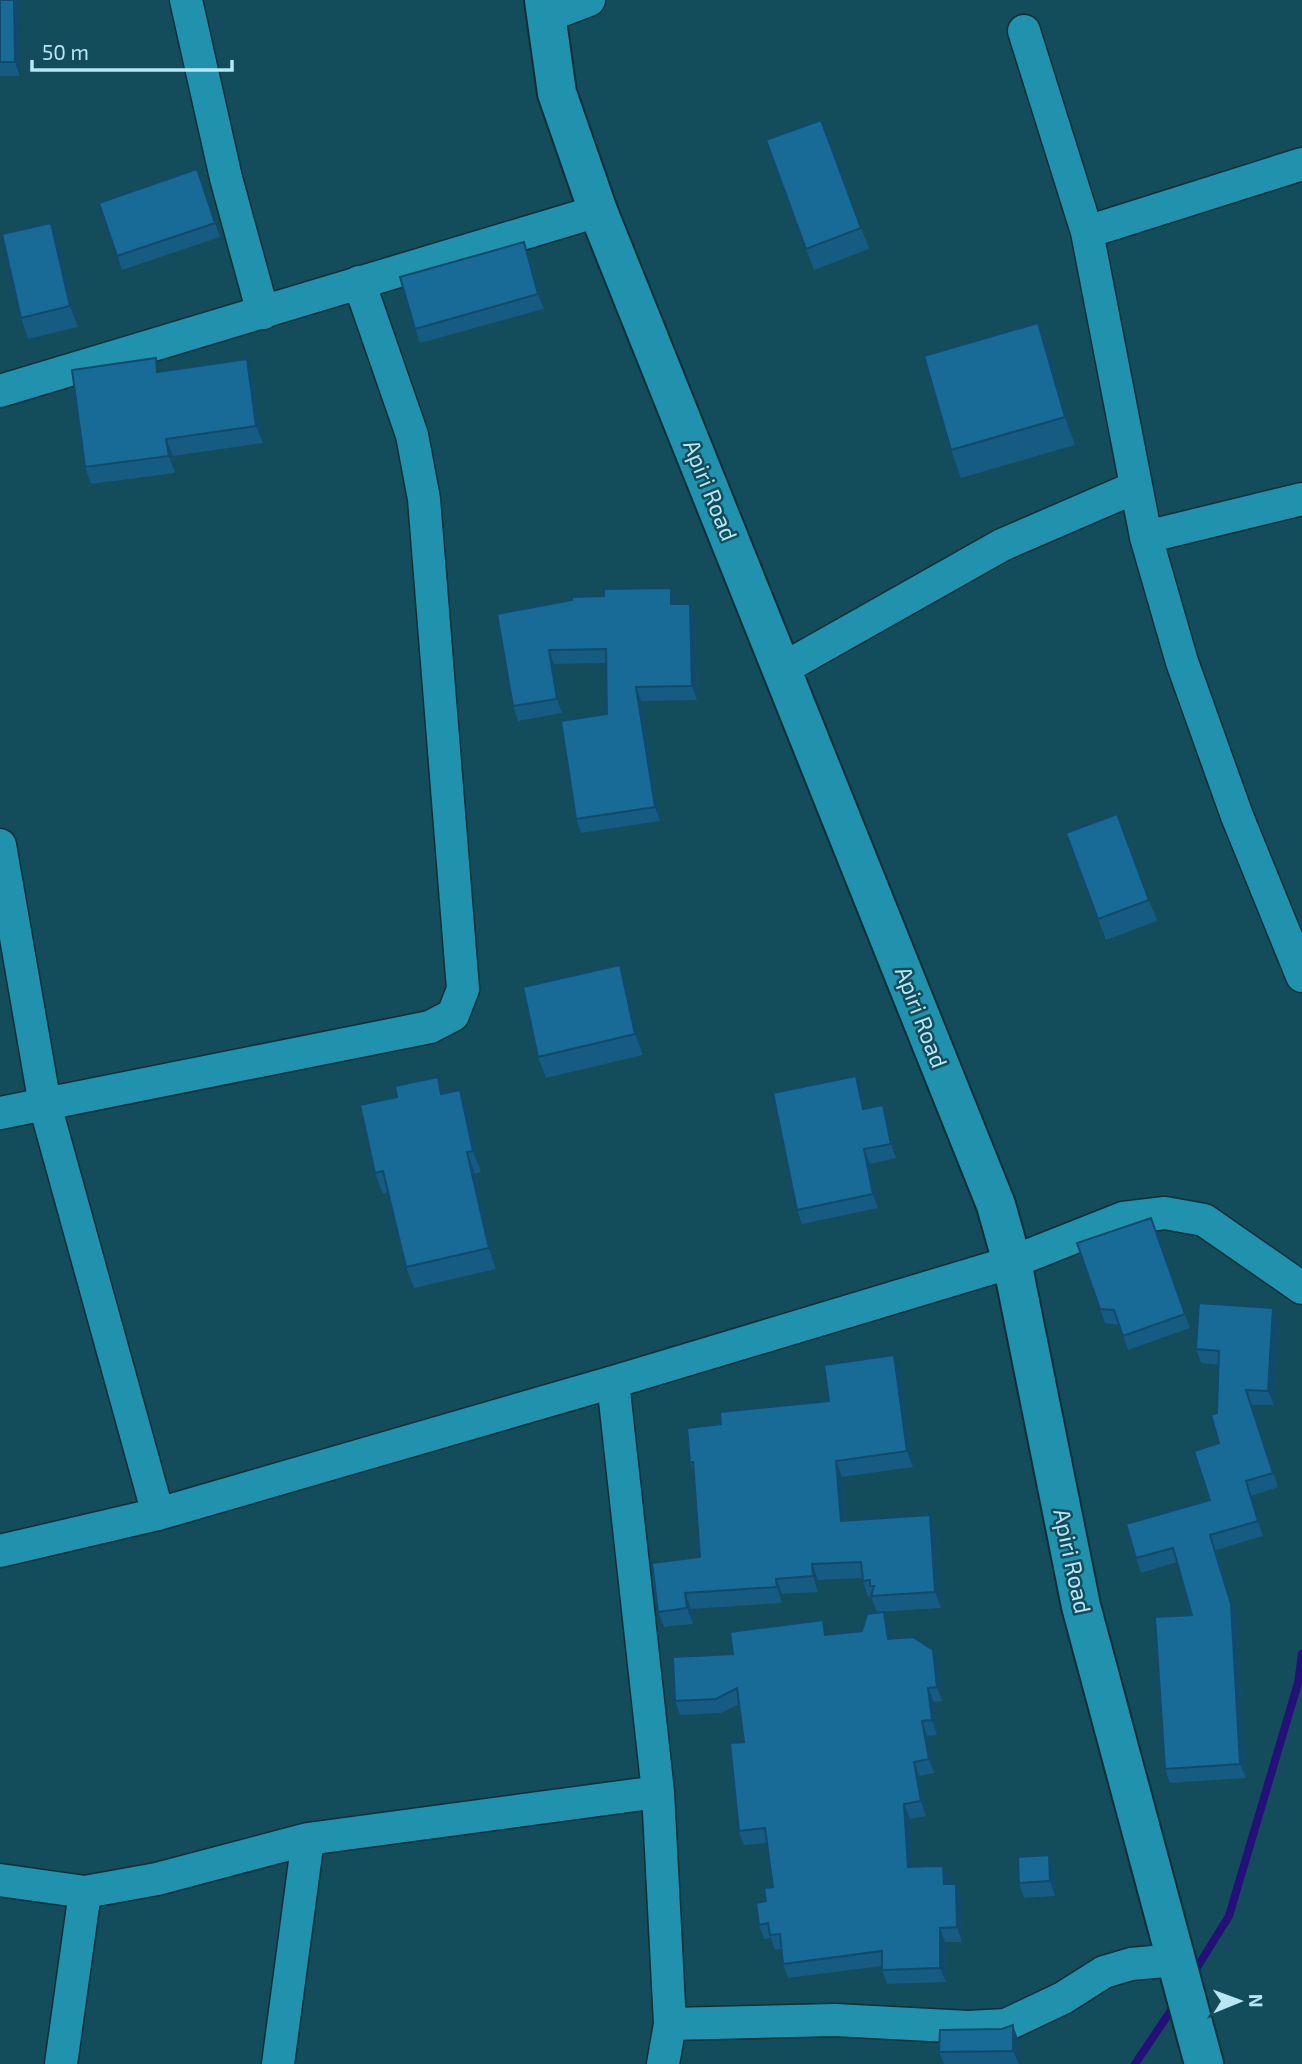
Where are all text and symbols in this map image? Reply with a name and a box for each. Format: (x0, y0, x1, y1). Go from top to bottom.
scale bar (32, 28, 231, 72)
text: 50 m (42, 39, 89, 64)
street label: Apiri Road (678, 435, 744, 545)
street label: Apiri Road (890, 962, 954, 1072)
street label: Apiri Road (1048, 1506, 1098, 1616)
north arrow (1204, 1966, 1274, 2036)
text: N (1245, 1994, 1268, 2008)

